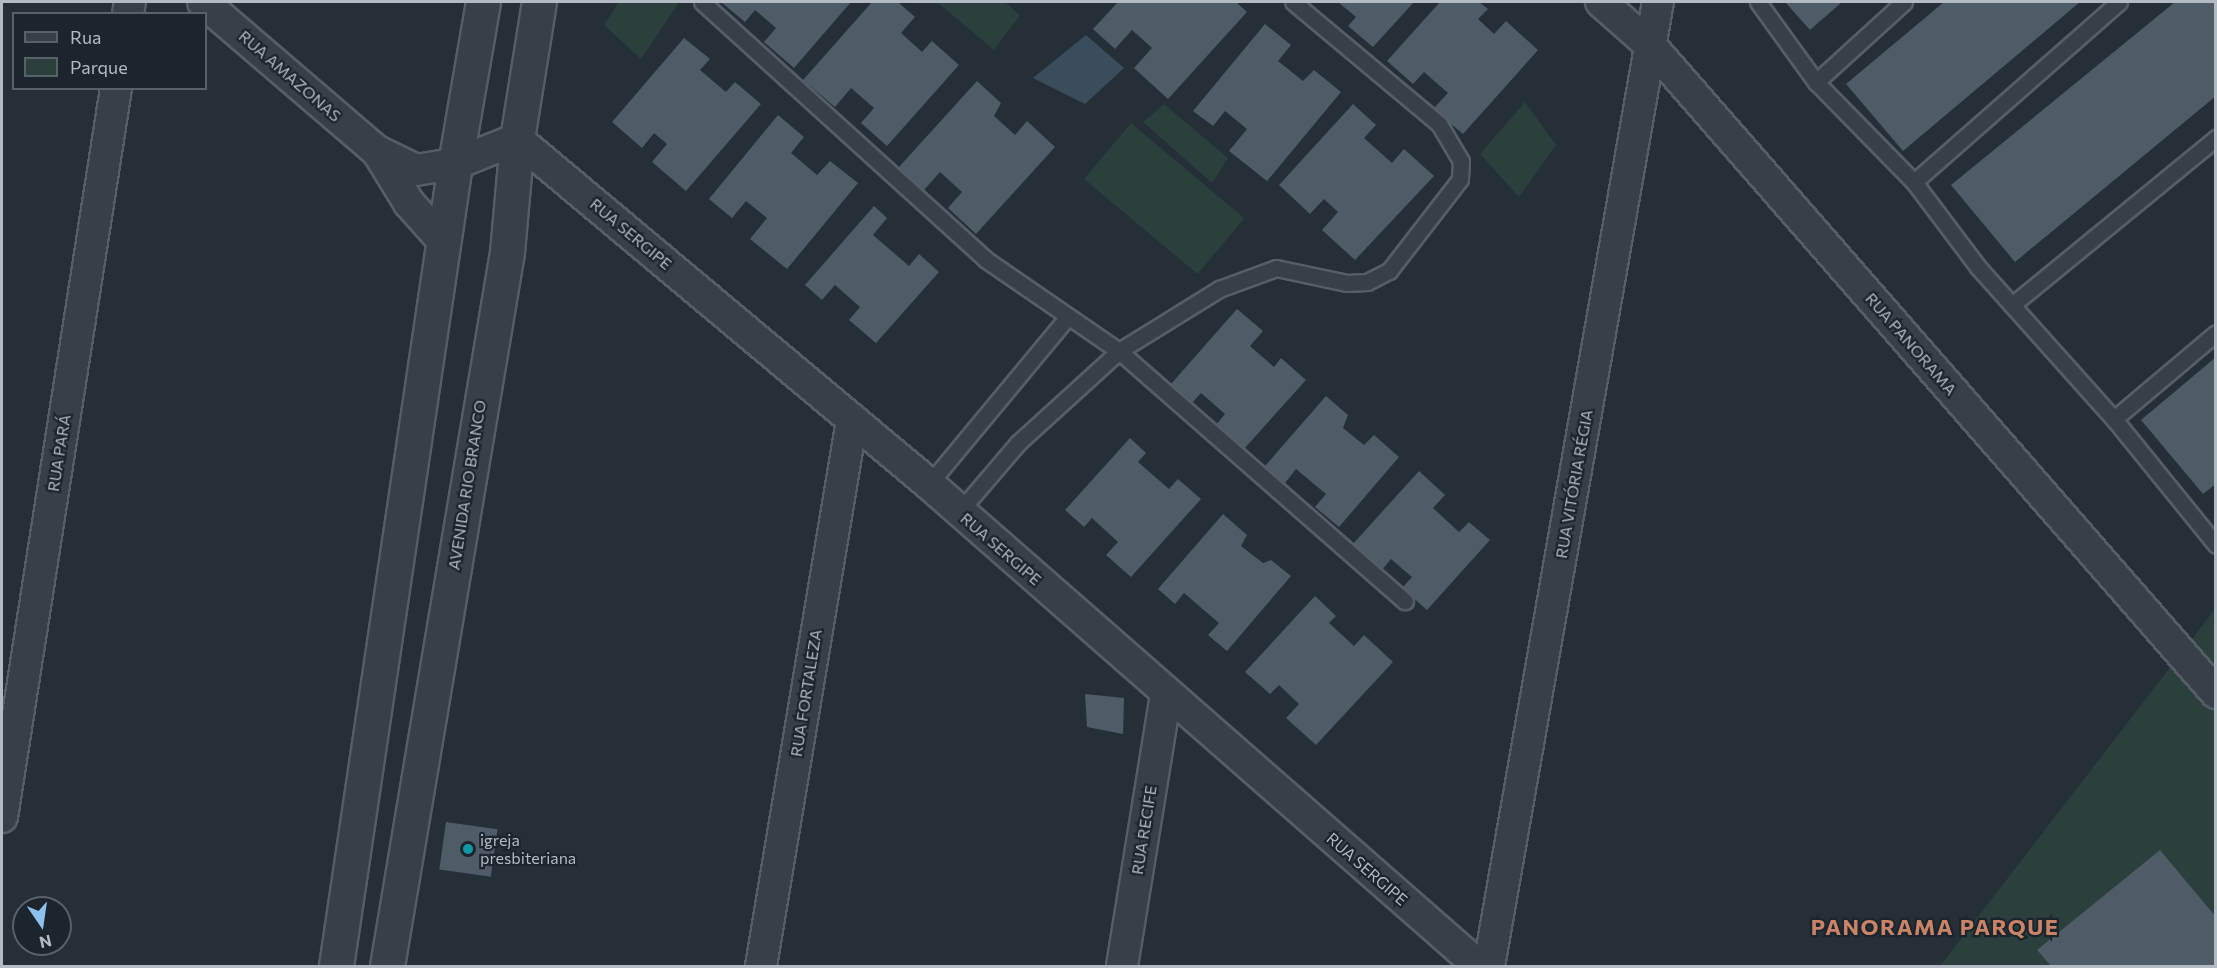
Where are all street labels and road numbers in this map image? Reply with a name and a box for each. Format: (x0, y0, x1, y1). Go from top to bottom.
street label: RUA AMAZONAS (235, 26, 345, 126)
street label: RUA SERGIPE (586, 194, 676, 274)
street label: RUA PANORAMA (1861, 289, 1961, 399)
street label: AVENIDA RIO BRANCO (444, 399, 490, 571)
street label: RUA VITÓRIA RÉGIA (1551, 408, 1597, 560)
street label: RUA PARÁ (43, 413, 75, 493)
street label: RUA SERGIPE (957, 509, 1045, 589)
street label: RUA FORTALEZA (786, 628, 826, 758)
street label: RUA RECIFE (1127, 784, 1161, 876)
street label: RUA SERGIPE (1323, 829, 1411, 909)

